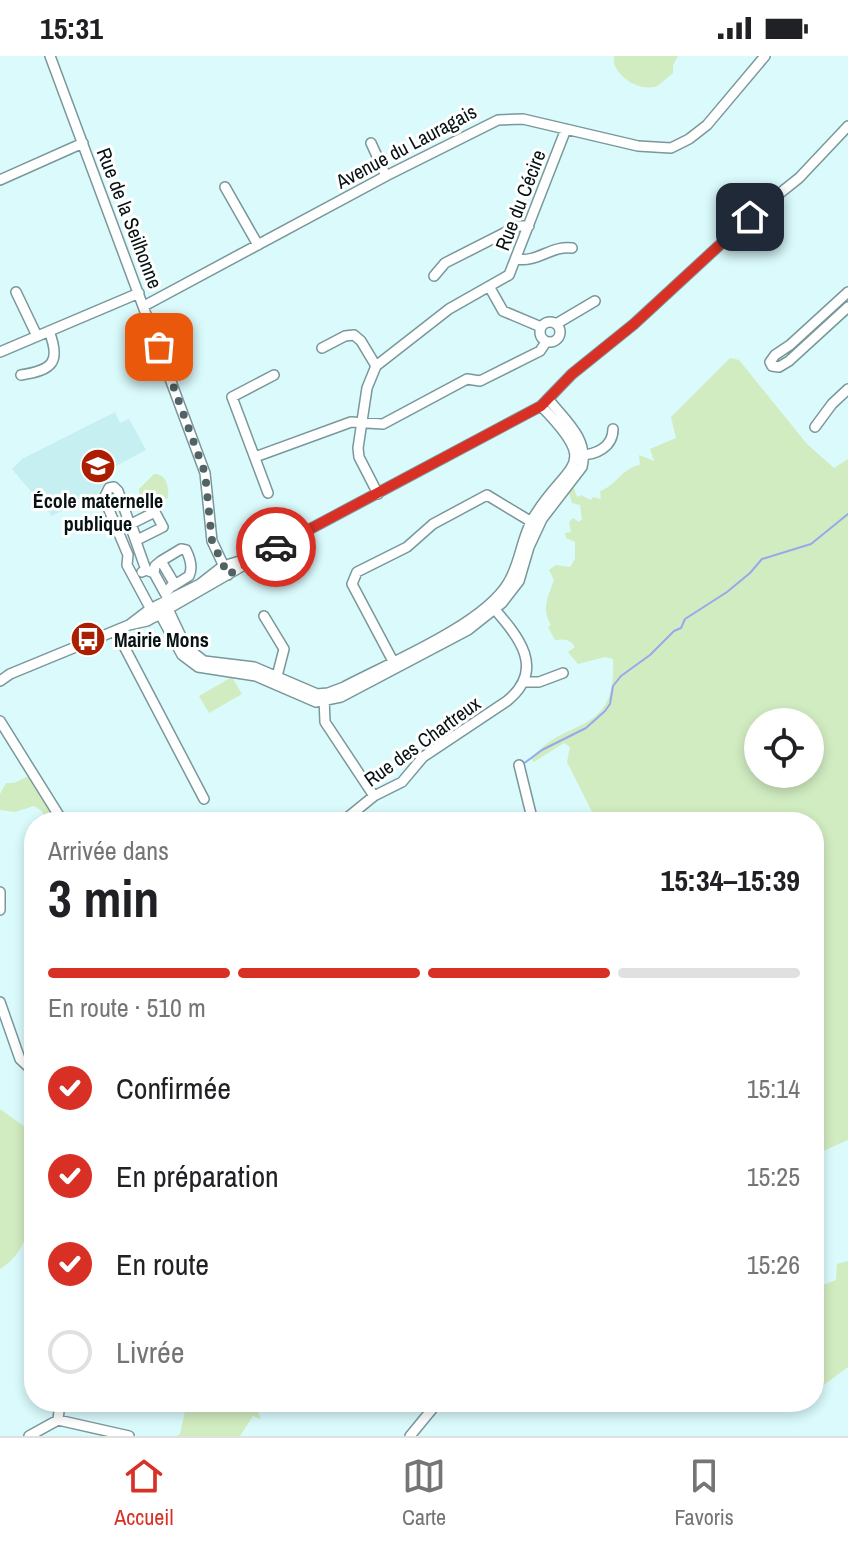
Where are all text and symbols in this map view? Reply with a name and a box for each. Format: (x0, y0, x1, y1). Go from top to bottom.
text: 15:31 (40, 8, 103, 48)
street label: Avenue du Lauragais (330, 98, 481, 195)
street label: Rue de la Seilhonne (91, 144, 169, 292)
street label: Rue du Cécire (488, 146, 552, 254)
pin (716, 183, 784, 251)
icon: home (728, 195, 772, 239)
pin (125, 313, 193, 381)
icon: bag (137, 325, 181, 369)
school or university icon: École maternelle publique (79, 447, 117, 485)
place label: École maternelle publique (33, 487, 163, 537)
courier (236, 507, 316, 587)
icon: car (254, 525, 298, 569)
bus stop icon: Mairie Mons (69, 620, 107, 658)
place label: Mairie Mons (114, 626, 209, 653)
street label: Rue des Chartreux (358, 689, 486, 792)
map controls (744, 708, 824, 788)
button: locate (744, 708, 824, 788)
text: Arrivée dans (48, 833, 169, 868)
text: 15:34–15:39 (661, 860, 800, 900)
text: 3 min (48, 863, 159, 933)
text: En route · 510 m (48, 990, 206, 1025)
icon: check (48, 1066, 92, 1110)
text: Confirmée (116, 1068, 231, 1108)
text: 15:14 (747, 1071, 800, 1106)
icon: check (48, 1154, 92, 1198)
text: En préparation (116, 1156, 279, 1196)
text: 15:25 (747, 1159, 800, 1194)
icon: check (48, 1242, 92, 1286)
text: En route (116, 1244, 209, 1284)
text: 15:26 (747, 1247, 800, 1282)
text: Livrée (116, 1332, 184, 1372)
tab: Accueil (114, 1454, 173, 1532)
tab: Carte (402, 1454, 446, 1532)
tab: Favoris (674, 1454, 734, 1532)

